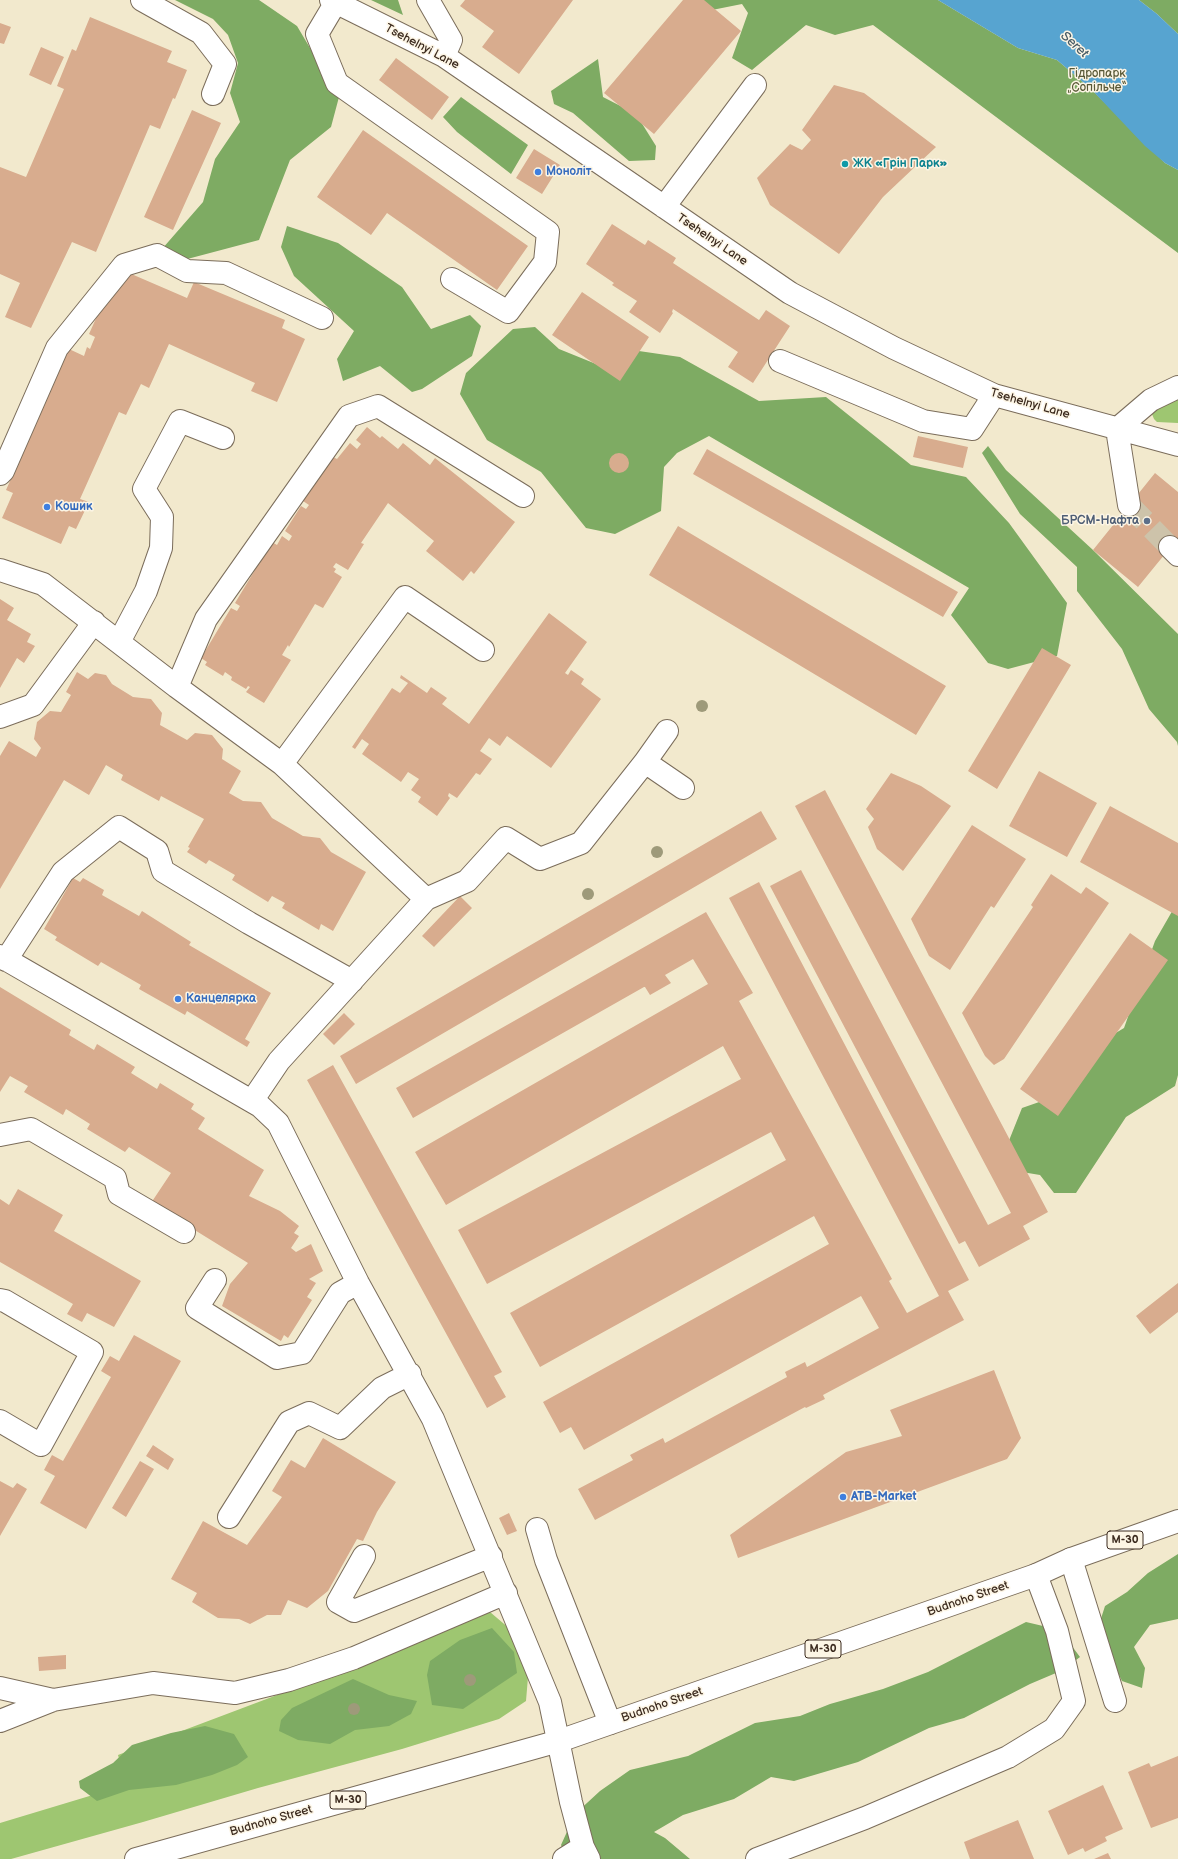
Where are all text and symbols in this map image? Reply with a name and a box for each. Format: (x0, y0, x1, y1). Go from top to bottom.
street label: Tsehelnyi Lane (382, 21, 462, 73)
water label: Seret (1057, 28, 1091, 62)
park label: Гідропарк „Сопільче“ (1067, 67, 1127, 95)
place label: ЖК «Грін Парк» (853, 157, 947, 171)
marker: ЖК «Грін Парк» (840, 159, 850, 169)
place label: Моноліт (546, 165, 592, 179)
marker: Моноліт (533, 167, 543, 177)
street label: Tsehelnyi Lane (674, 211, 750, 269)
street label: Tsehelnyi Lane (989, 386, 1071, 422)
place label: Кошик (55, 500, 92, 514)
marker: Кошик (42, 502, 52, 512)
place label: БРСМ-Нафта (1061, 514, 1139, 528)
marker: БРСМ-Нафта (1142, 516, 1152, 526)
place label: Канцелярка (186, 992, 256, 1006)
marker: Канцелярка (173, 994, 183, 1004)
place label: ATB-Market (851, 1490, 916, 1504)
marker: ATB-Market (838, 1492, 848, 1502)
road number: М-30 (1107, 1531, 1143, 1549)
street label: Budnoho Street (925, 1578, 1011, 1620)
road number: М-30 (805, 1640, 841, 1658)
street label: Budnoho Street (619, 1684, 705, 1726)
road number: М-30 (330, 1791, 366, 1809)
street label: Budnoho Street (228, 1802, 314, 1840)

